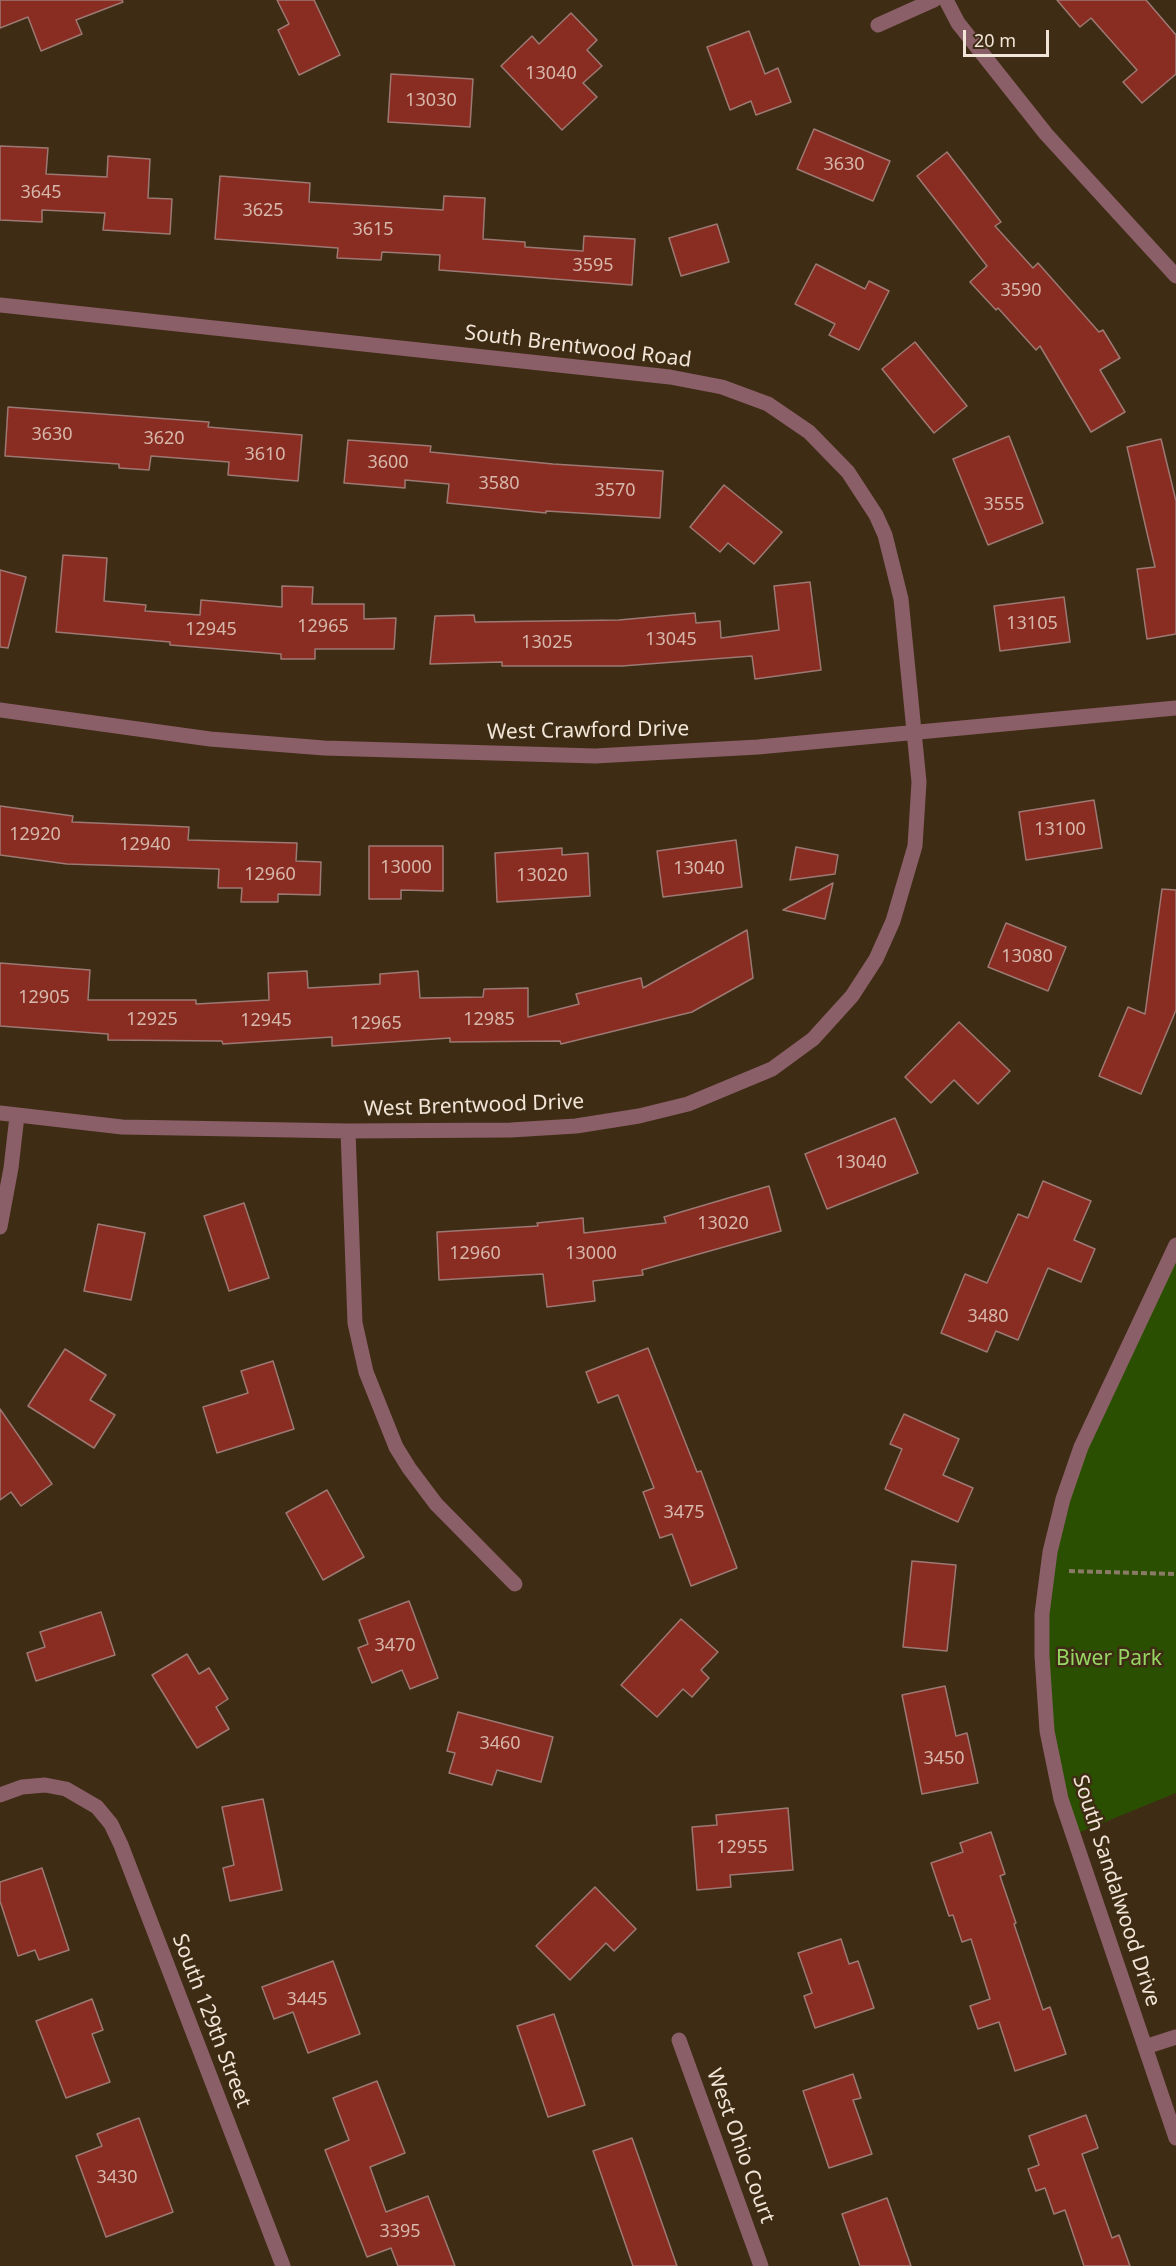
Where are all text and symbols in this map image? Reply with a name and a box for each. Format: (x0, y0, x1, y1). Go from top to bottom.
scale bar (966, 18, 1052, 56)
text: 20 m (974, 28, 1016, 52)
house number: 13040 (525, 63, 577, 85)
house number: 13030 (405, 90, 457, 112)
house number: 3630 (823, 154, 865, 176)
house number: 3645 (20, 182, 62, 204)
house number: 3625 (242, 200, 284, 222)
house number: 3615 (352, 219, 394, 241)
house number: 3595 (572, 255, 614, 277)
house number: 3590 (1000, 280, 1042, 302)
street label: South Brentwood Road (463, 321, 693, 373)
house number: 3630 (31, 424, 73, 446)
house number: 3620 (143, 428, 185, 450)
house number: 3610 (244, 444, 286, 466)
house number: 3600 (367, 452, 409, 474)
house number: 3580 (478, 473, 520, 495)
house number: 3570 (594, 480, 636, 502)
house number: 3555 (983, 494, 1025, 516)
house number: 13105 (1006, 613, 1058, 635)
house number: 12965 (297, 616, 349, 638)
house number: 12945 (185, 619, 237, 641)
house number: 13045 (645, 629, 697, 651)
house number: 13025 (521, 632, 573, 654)
street label: West Crawford Drive (487, 717, 689, 745)
house number: 13100 (1034, 819, 1086, 841)
house number: 12920 (9, 824, 61, 846)
house number: 12940 (119, 834, 171, 856)
house number: 13000 (380, 857, 432, 879)
house number: 13040 (673, 858, 725, 880)
house number: 12960 (244, 864, 296, 886)
house number: 13020 (516, 865, 568, 887)
house number: 13080 (1001, 946, 1053, 968)
house number: 12905 (18, 987, 70, 1009)
house number: 12925 (126, 1009, 178, 1031)
house number: 12985 (463, 1009, 515, 1031)
house number: 12945 (240, 1010, 292, 1032)
house number: 12965 (350, 1013, 402, 1035)
street label: West Brentwood Drive (363, 1090, 585, 1122)
house number: 13040 (835, 1152, 887, 1174)
house number: 13020 (697, 1213, 749, 1235)
house number: 12960 (449, 1243, 501, 1265)
house number: 13000 (565, 1243, 617, 1265)
house number: 3480 (967, 1306, 1009, 1328)
house number: 3475 (663, 1502, 705, 1524)
house number: 3470 (374, 1635, 416, 1657)
park label: Biwer Park (1056, 1646, 1162, 1672)
house number: 3460 (479, 1733, 521, 1755)
house number: 3450 (923, 1748, 965, 1770)
street label: South Sandalwood Drive (1067, 1772, 1165, 2010)
house number: 12955 (716, 1837, 768, 1859)
street label: South 129th Street (166, 1931, 256, 2111)
house number: 3445 (286, 1989, 328, 2011)
street label: West Ohio Court (700, 2065, 780, 2227)
house number: 3430 (96, 2167, 138, 2189)
house number: 3395 (379, 2221, 421, 2243)

